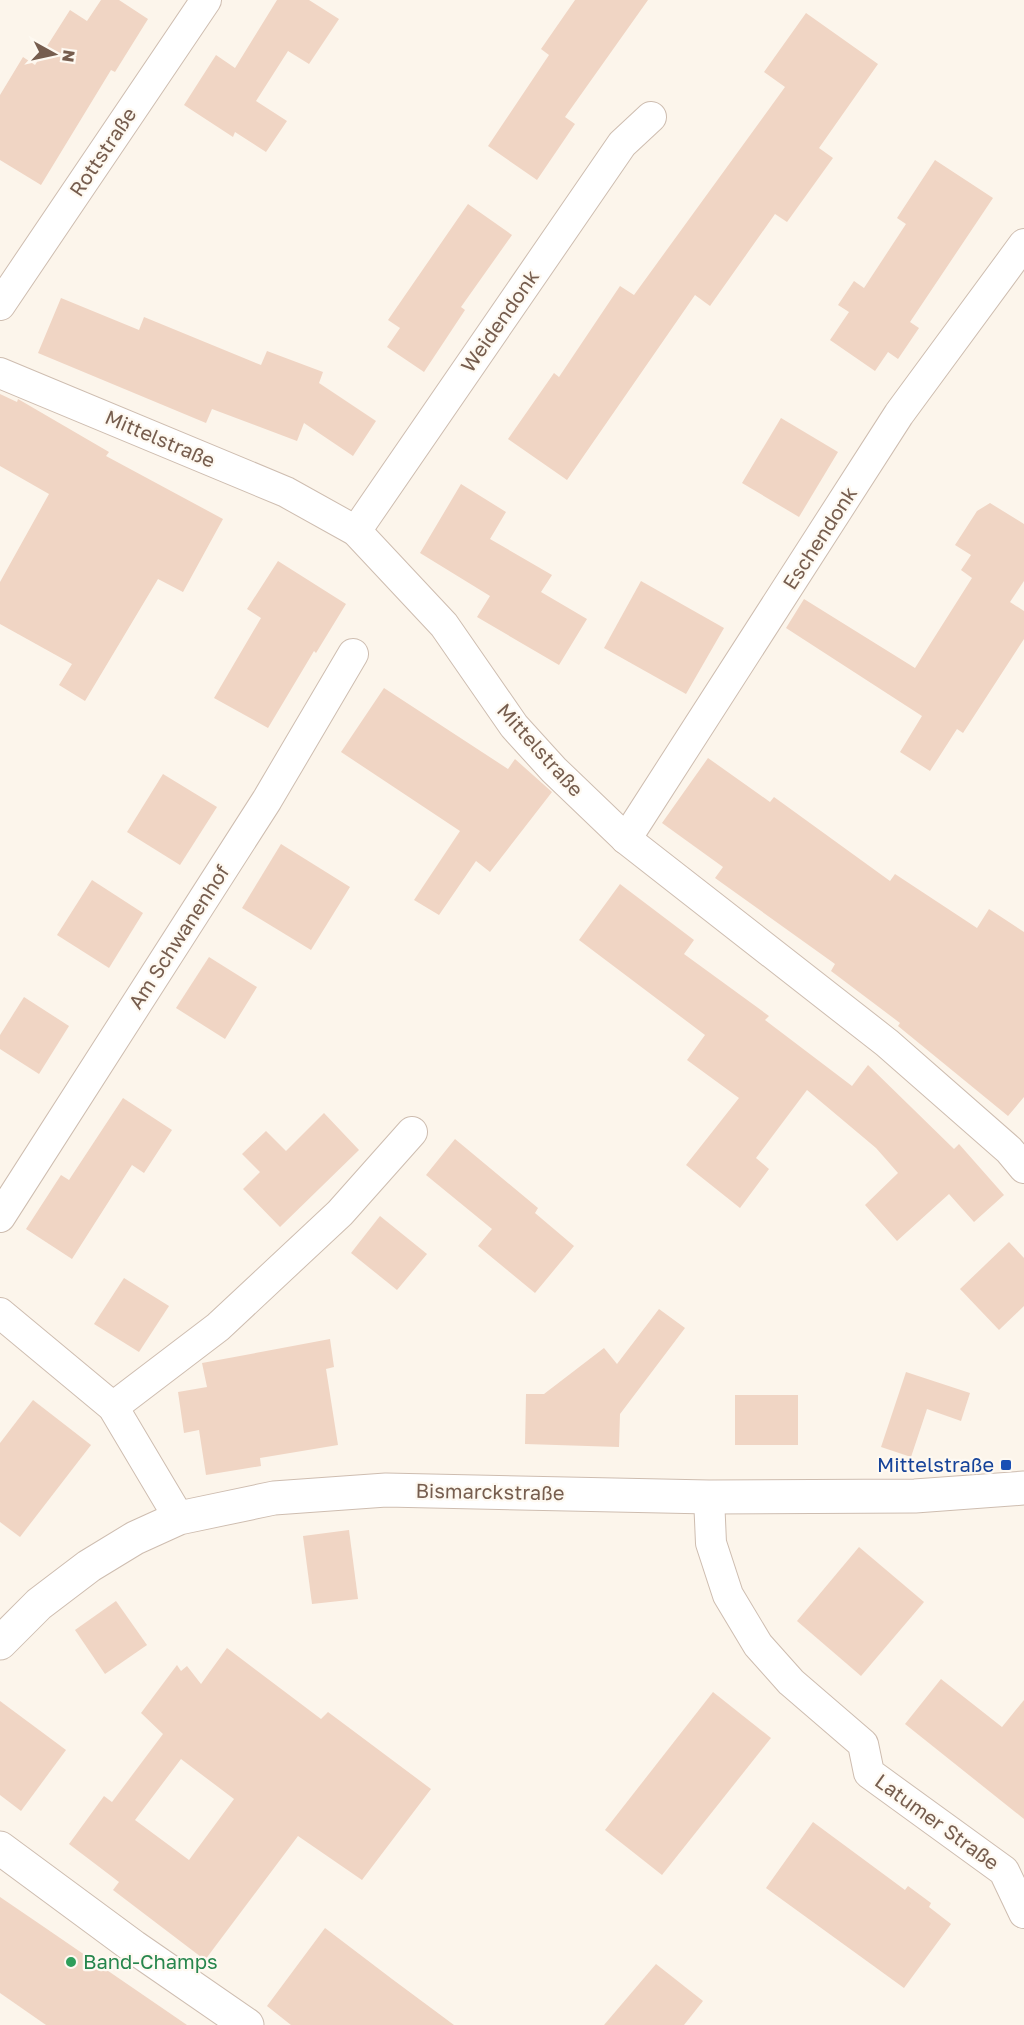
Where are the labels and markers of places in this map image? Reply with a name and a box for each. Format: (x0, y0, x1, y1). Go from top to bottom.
place label: Mittelstraße (877, 1452, 994, 1476)
marker: Mittelstraße (999, 1458, 1013, 1472)
place label: Band-Champs (83, 1949, 218, 1973)
marker: Band-Champs (64, 1955, 78, 1969)

